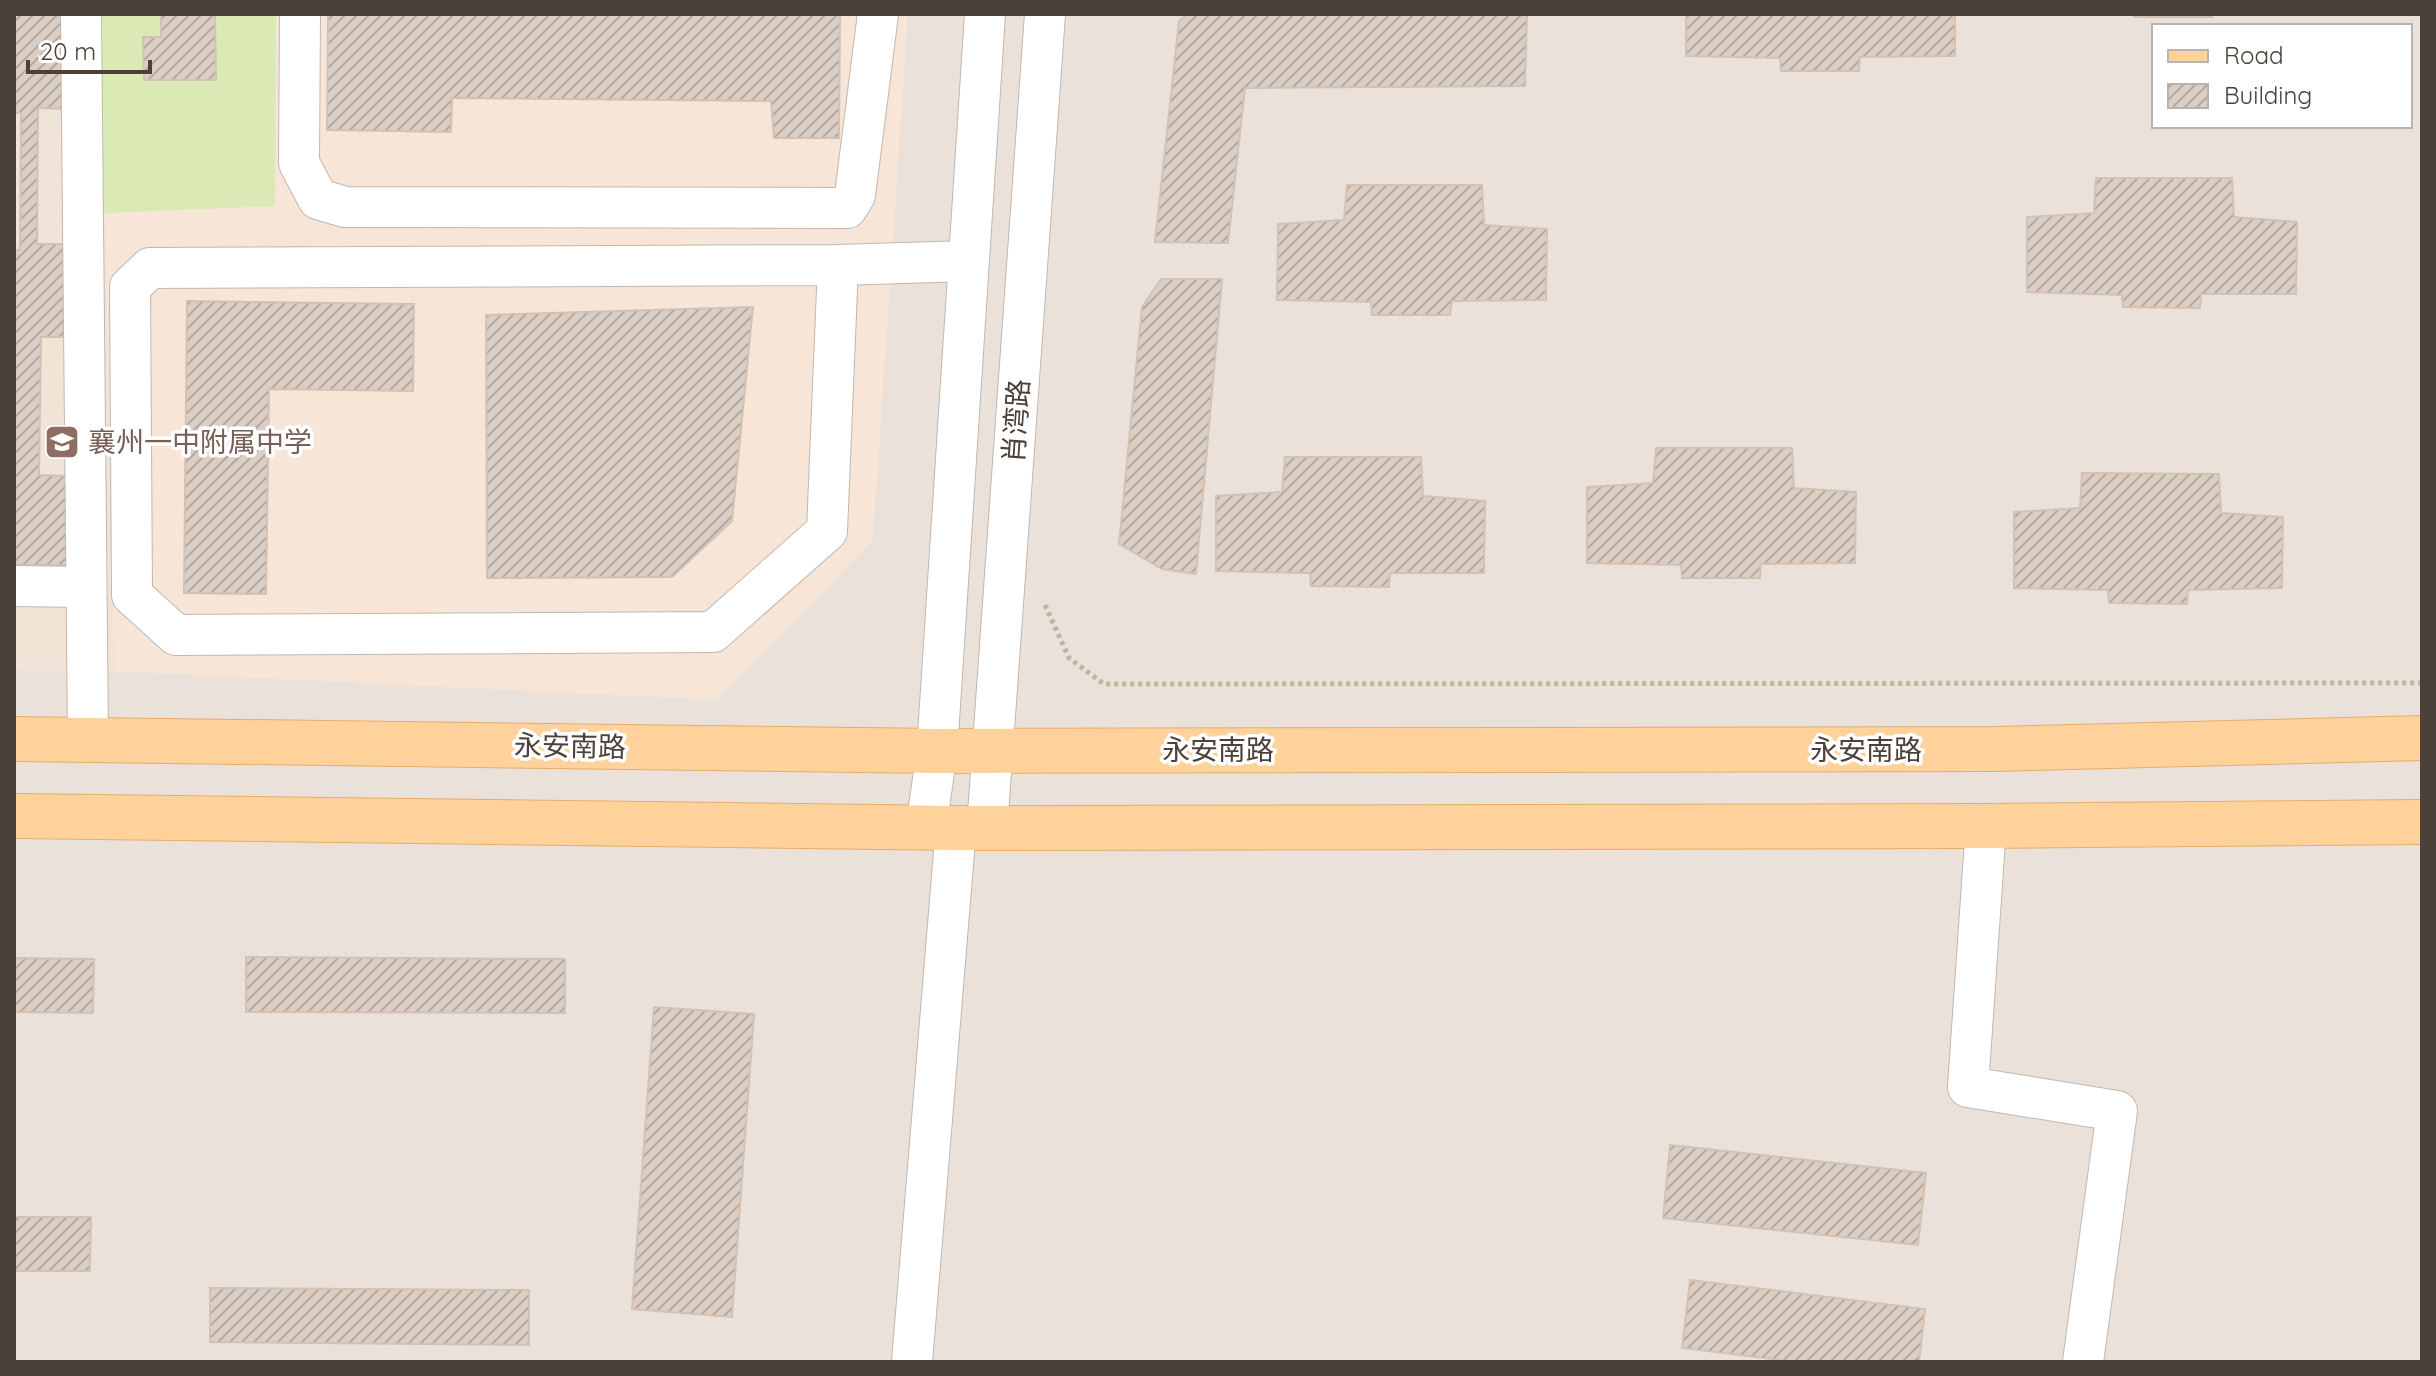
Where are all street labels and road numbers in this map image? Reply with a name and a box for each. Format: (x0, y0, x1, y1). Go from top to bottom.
street label: 肖湾路 (995, 378, 1036, 464)
street label: 永安南路 (514, 727, 626, 764)
street label: 永安南路 (1162, 732, 1274, 767)
street label: 永安南路 (1810, 732, 1922, 767)

